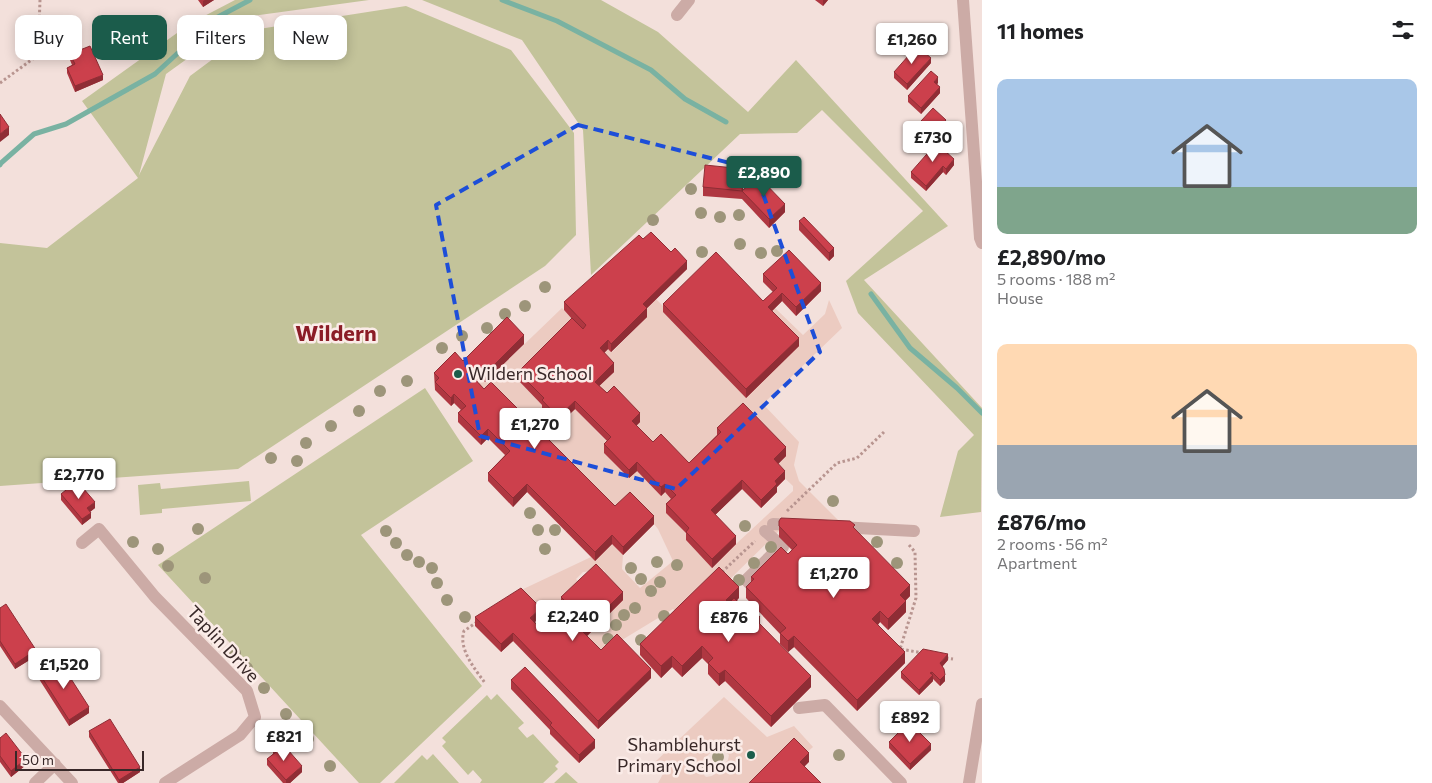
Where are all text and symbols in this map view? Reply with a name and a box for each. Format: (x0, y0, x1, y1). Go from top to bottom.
chip: Buy (15, 15, 82, 60)
chip: Rent (92, 15, 167, 60)
chip: Filters (177, 15, 264, 60)
chip: New (274, 15, 347, 60)
icon: filters (1389, 16, 1417, 44)
text: 11 homes (997, 18, 1084, 43)
pin: £1,260 (871, 22, 953, 65)
text: £1,260 (887, 29, 937, 48)
icon: home (1162, 111, 1252, 201)
pin: £730 (903, 120, 963, 163)
text: £730 (914, 127, 952, 146)
pin: £2,890 (723, 156, 805, 198)
text: £2,890 (738, 162, 791, 181)
text: £2,890/mo (997, 244, 1106, 269)
text: 5 rooms · 188 m² (997, 269, 1115, 288)
text: House (997, 288, 1043, 307)
district label: Wildern (295, 319, 377, 346)
place label: Wildern School (468, 362, 592, 384)
marker: Wildern School (452, 368, 464, 380)
icon: home (1162, 376, 1252, 466)
pin: £1,270 (494, 408, 576, 450)
text: £1,270 (511, 414, 559, 433)
pin: £2,770 (38, 458, 120, 500)
text: £2,770 (54, 464, 104, 483)
text: £876/mo (997, 509, 1086, 534)
text: 2 rooms · 56 m² (997, 534, 1108, 553)
text: Apartment (997, 553, 1077, 572)
pin: £1,270 (793, 556, 875, 599)
text: £1,270 (810, 563, 858, 582)
pin: £2,240 (532, 600, 614, 642)
pin: £876 (699, 600, 759, 643)
street label: Taplin Drive (183, 601, 265, 686)
text: £2,240 (547, 606, 599, 625)
text: £876 (710, 607, 748, 626)
pin: £1,520 (23, 648, 105, 690)
text: £1,520 (39, 654, 89, 673)
pin: £892 (880, 700, 940, 743)
text: £892 (891, 707, 929, 726)
pin: £821 (254, 720, 314, 762)
text: £821 (266, 726, 302, 745)
place label: Shamblehurst Primary School (617, 733, 741, 776)
scale bar (15, 748, 144, 771)
marker: Shamblehurst Primary School (745, 749, 757, 761)
text: 50 m (22, 751, 54, 768)

